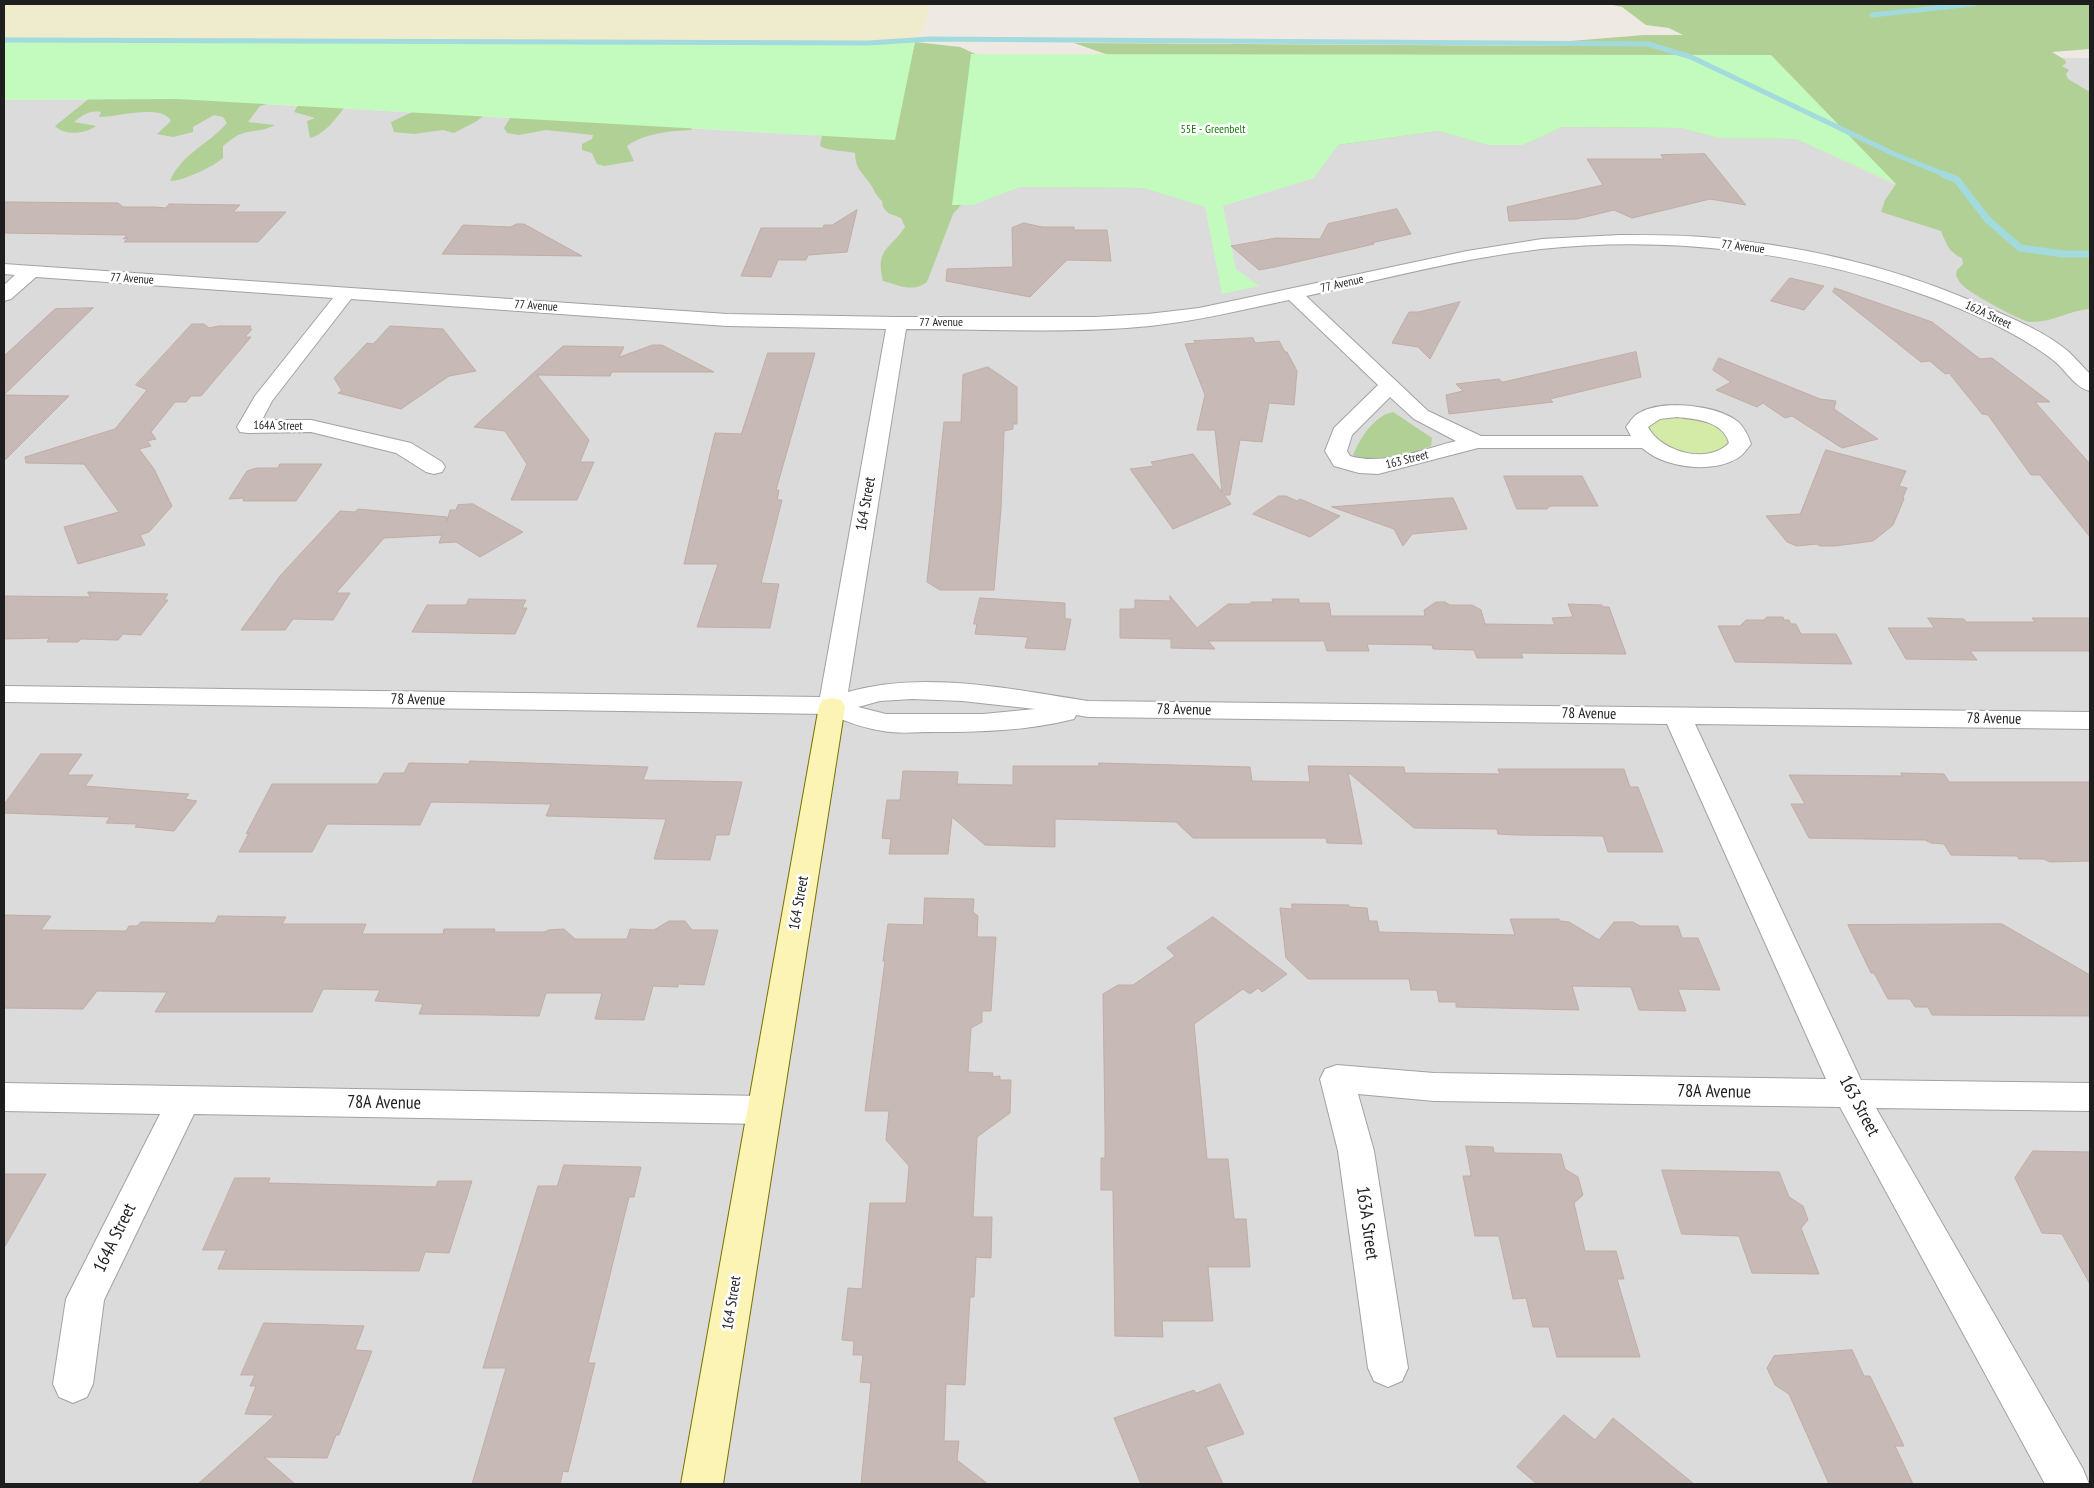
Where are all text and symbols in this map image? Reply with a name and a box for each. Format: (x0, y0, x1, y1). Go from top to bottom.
park label: 55E - Greenbelt (1180, 123, 1246, 137)
street label: 77 Avenue (1720, 237, 1766, 257)
street label: 77 Avenue (110, 270, 154, 288)
street label: 77 Avenue (1319, 272, 1365, 296)
street label: 77 Avenue (514, 297, 558, 315)
street label: 162A Street (1963, 298, 2013, 332)
street label: 77 Avenue (919, 316, 963, 330)
street label: 164A Street (253, 418, 303, 434)
street label: 163 Street (1384, 448, 1430, 472)
street label: 164 Street (852, 476, 880, 532)
street label: 78 Avenue (391, 691, 445, 709)
street label: 78 Avenue (1157, 701, 1211, 719)
street label: 78 Avenue (1562, 705, 1616, 723)
street label: 78 Avenue (1967, 710, 2021, 728)
street label: 164 Street (785, 875, 813, 931)
street label: 163 Street (1834, 1072, 1884, 1140)
street label: 78A Avenue (1677, 1081, 1751, 1103)
street label: 78A Avenue (347, 1092, 421, 1114)
street label: 163A Street (1351, 1185, 1383, 1261)
street label: 164A Street (89, 1200, 141, 1276)
street label: 164 Street (719, 1275, 745, 1331)

